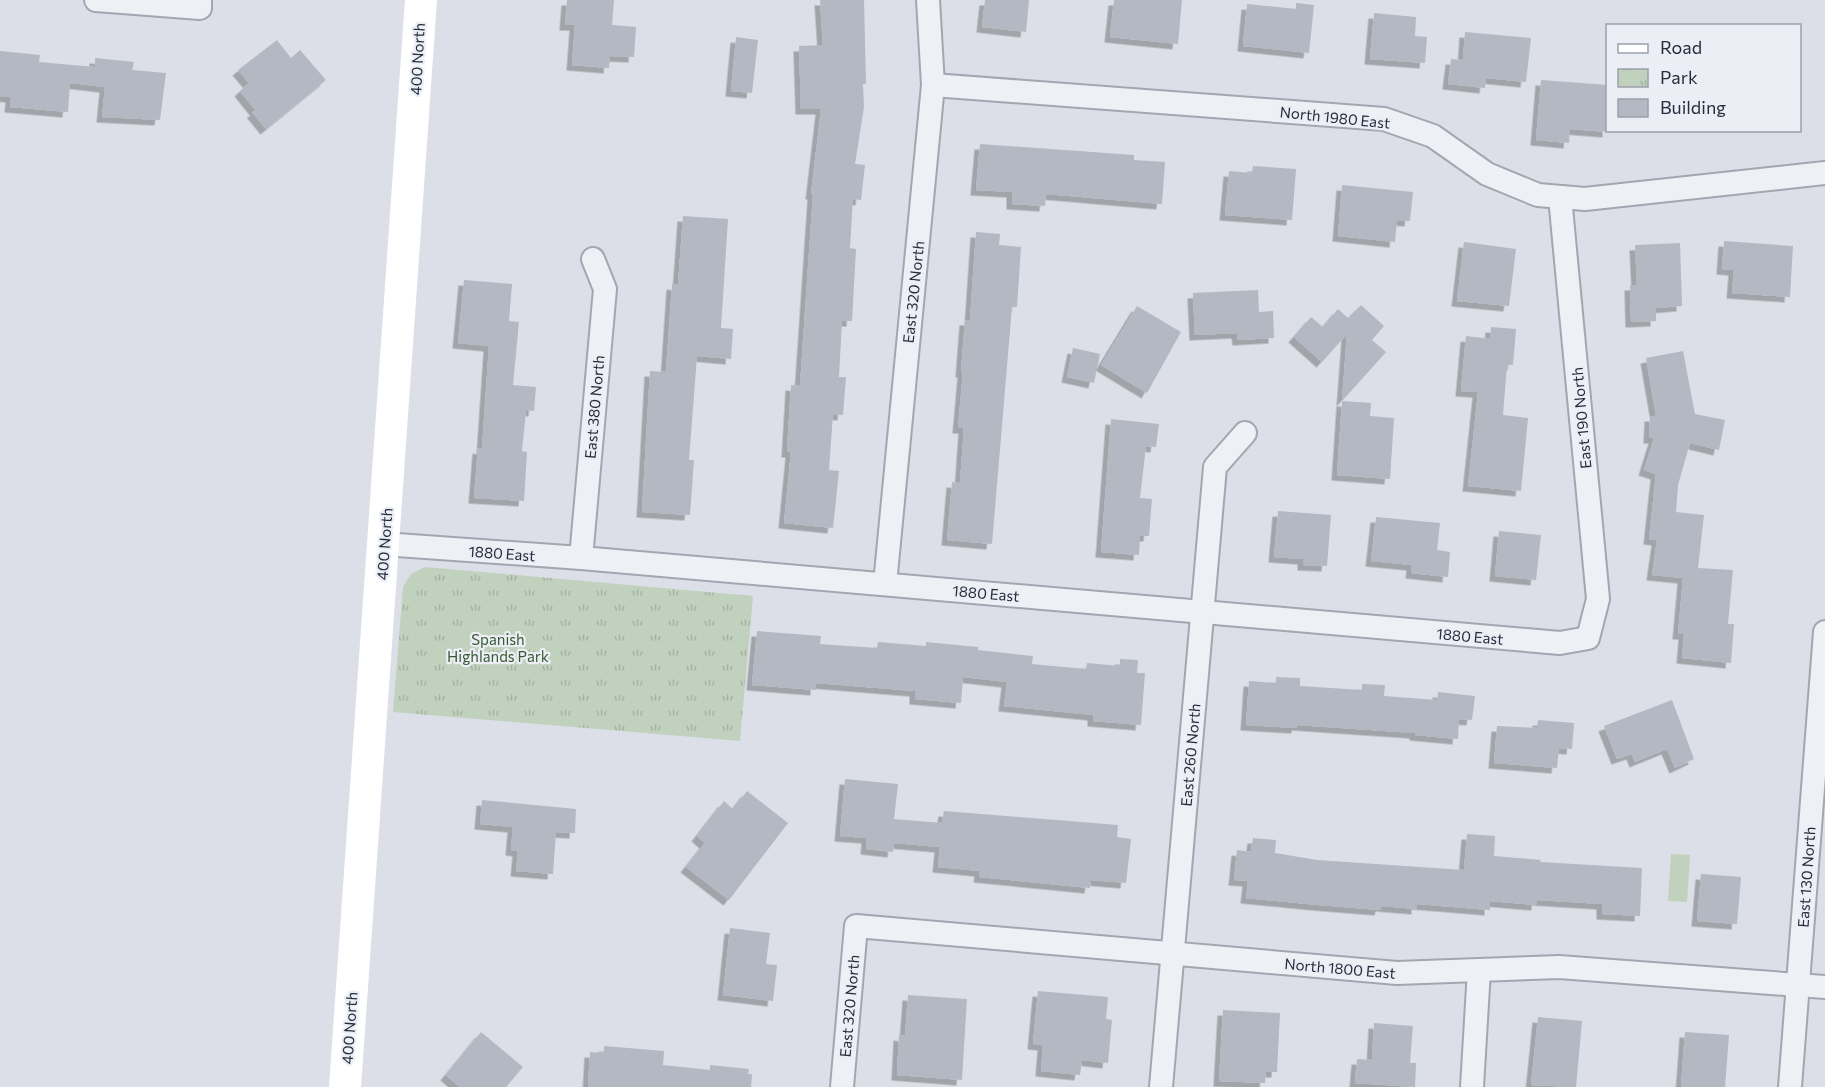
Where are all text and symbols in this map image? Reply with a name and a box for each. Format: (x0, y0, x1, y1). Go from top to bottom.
street label: 400 North (406, 22, 428, 96)
legend (1606, 24, 1801, 132)
text: Road (1660, 36, 1702, 58)
text: Park (1660, 66, 1698, 88)
text: Building (1660, 96, 1726, 118)
street label: North 1980 East (1279, 102, 1391, 132)
street label: East 320 North (899, 240, 927, 344)
street label: East 380 North (581, 354, 607, 460)
street label: East 190 North (1568, 367, 1594, 469)
street label: 400 North (372, 507, 396, 581)
street label: 1880 East (468, 542, 536, 564)
street label: 1880 East (952, 581, 1020, 605)
street label: 1880 East (1436, 624, 1504, 648)
park label: Spanish Highlands Park (447, 630, 549, 665)
street label: East 260 North (1177, 703, 1203, 807)
street label: East 130 North (1793, 826, 1819, 928)
street label: East 320 North (836, 954, 862, 1058)
street label: North 1800 East (1284, 954, 1396, 982)
street label: 400 North (337, 991, 361, 1065)

